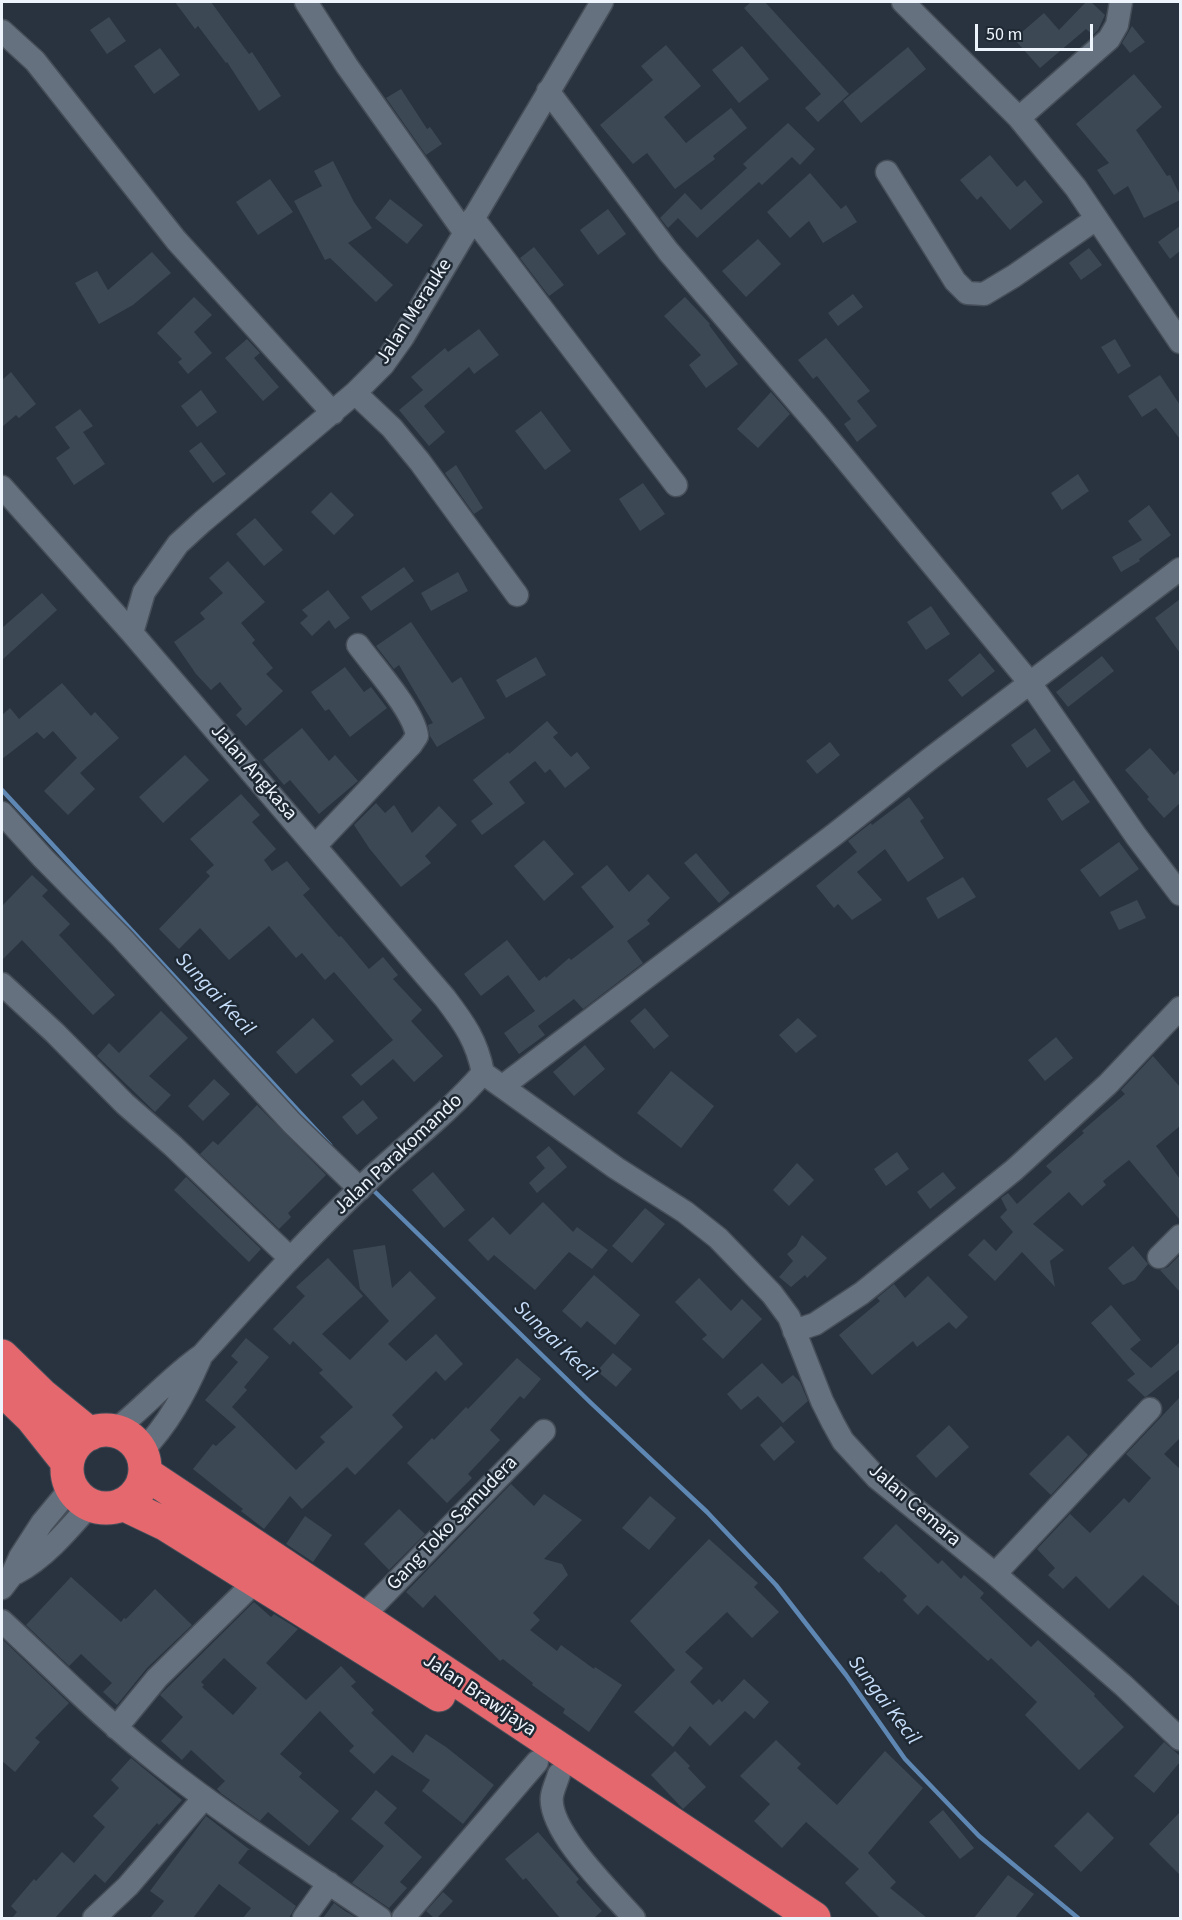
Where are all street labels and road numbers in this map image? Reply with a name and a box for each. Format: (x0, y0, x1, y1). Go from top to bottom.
street label: Jalan Merauke (372, 255, 458, 369)
street label: Jalan Angkasa (205, 720, 301, 826)
street label: Jalan Parakomando (330, 1089, 468, 1221)
street label: Gang Toko Samudera (383, 1452, 523, 1596)
street label: Jalan Cemara (863, 1459, 965, 1553)
street label: Jalan Brawijaya (418, 1649, 540, 1743)

